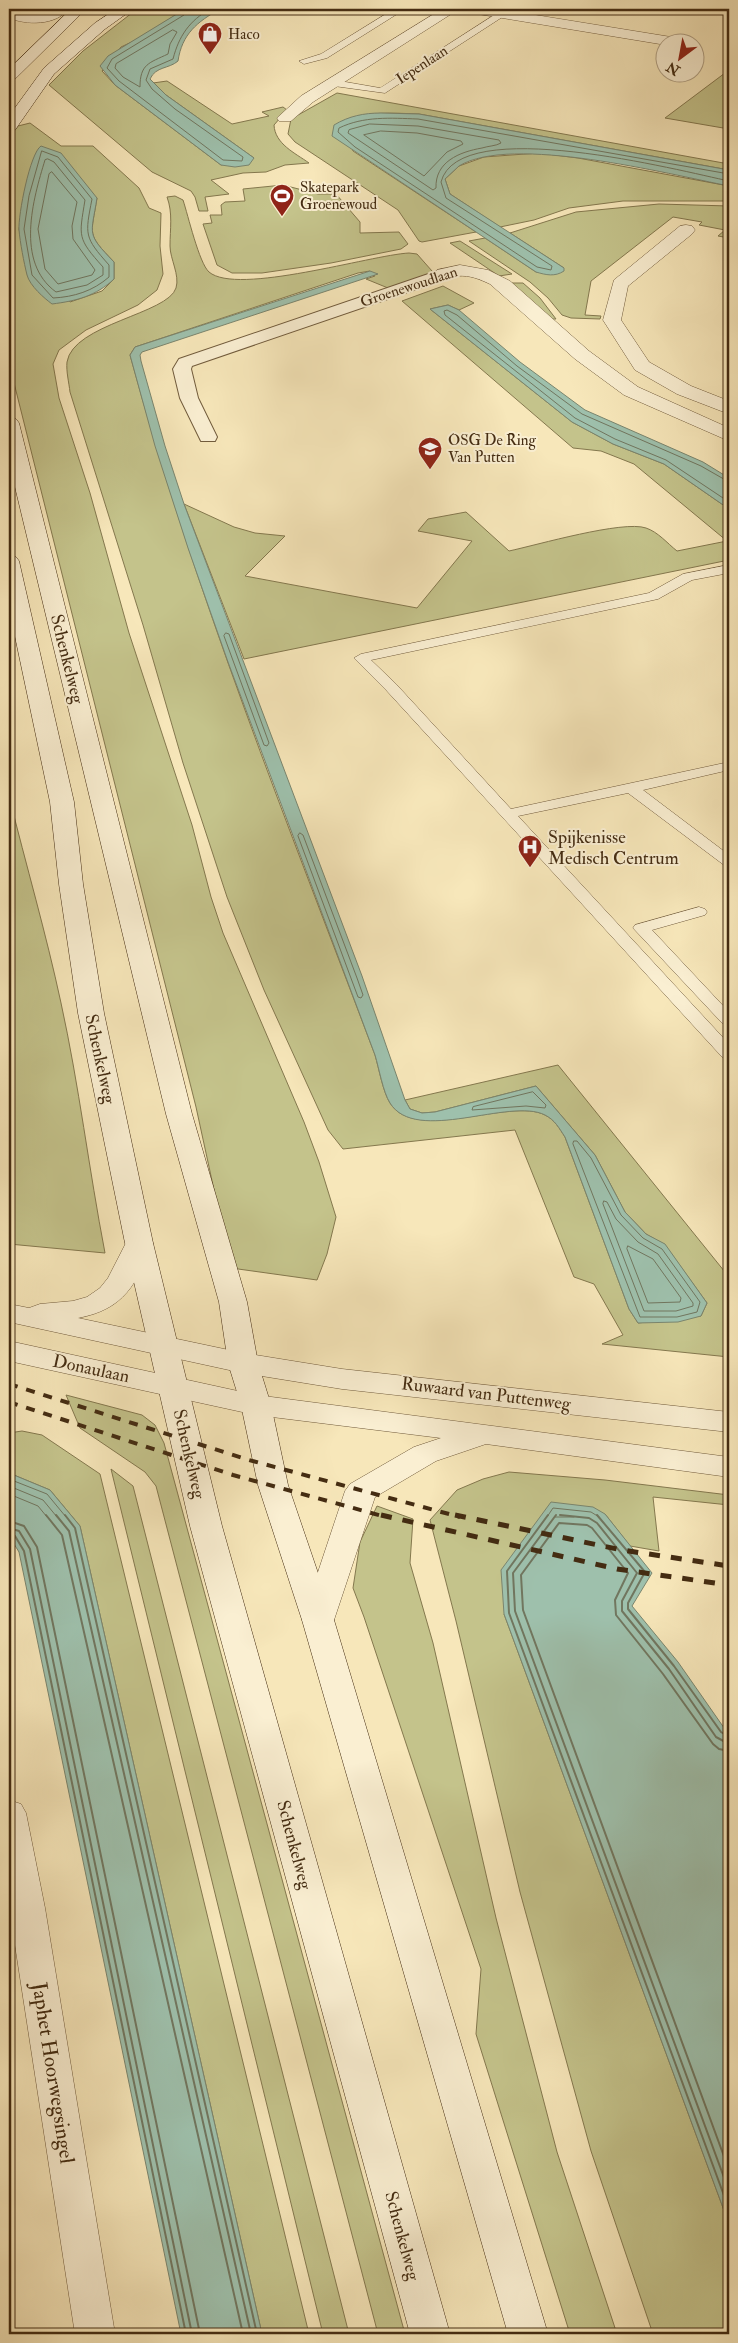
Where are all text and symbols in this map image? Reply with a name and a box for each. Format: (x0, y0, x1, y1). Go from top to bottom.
shop icon: Haco (197, 21, 223, 55)
place label: Haco (228, 25, 260, 44)
north arrow (656, 32, 706, 82)
street label: Iepenlaan (393, 41, 452, 90)
text: N (663, 58, 684, 80)
place label: Skatepark Groenewoud (300, 178, 378, 214)
sports icon: Skatepark Groenewoud (269, 183, 295, 217)
street label: Groenewoudlaan (358, 262, 460, 312)
place label: OSG De Ring Van Putten (448, 431, 536, 467)
school or university icon: OSG De Ring Van Putten (417, 436, 443, 470)
street label: Schenkelweg (45, 612, 89, 707)
place label: Spijkenisse Medisch Centrum (548, 826, 679, 870)
hospital icon: Spijkenisse Medisch Centrum (517, 834, 543, 868)
street label: Schenkelweg (79, 1012, 121, 1107)
street label: Donaulaan (50, 1350, 132, 1388)
street label: Ruwaard van Puttenweg (400, 1372, 573, 1416)
street label: Schenkelweg (168, 1407, 211, 1502)
street label: Schenkelweg (271, 1798, 317, 1893)
street label: Japhet Hoorwegsingel (25, 1979, 81, 2166)
street label: Schenkelweg (379, 2189, 425, 2284)

